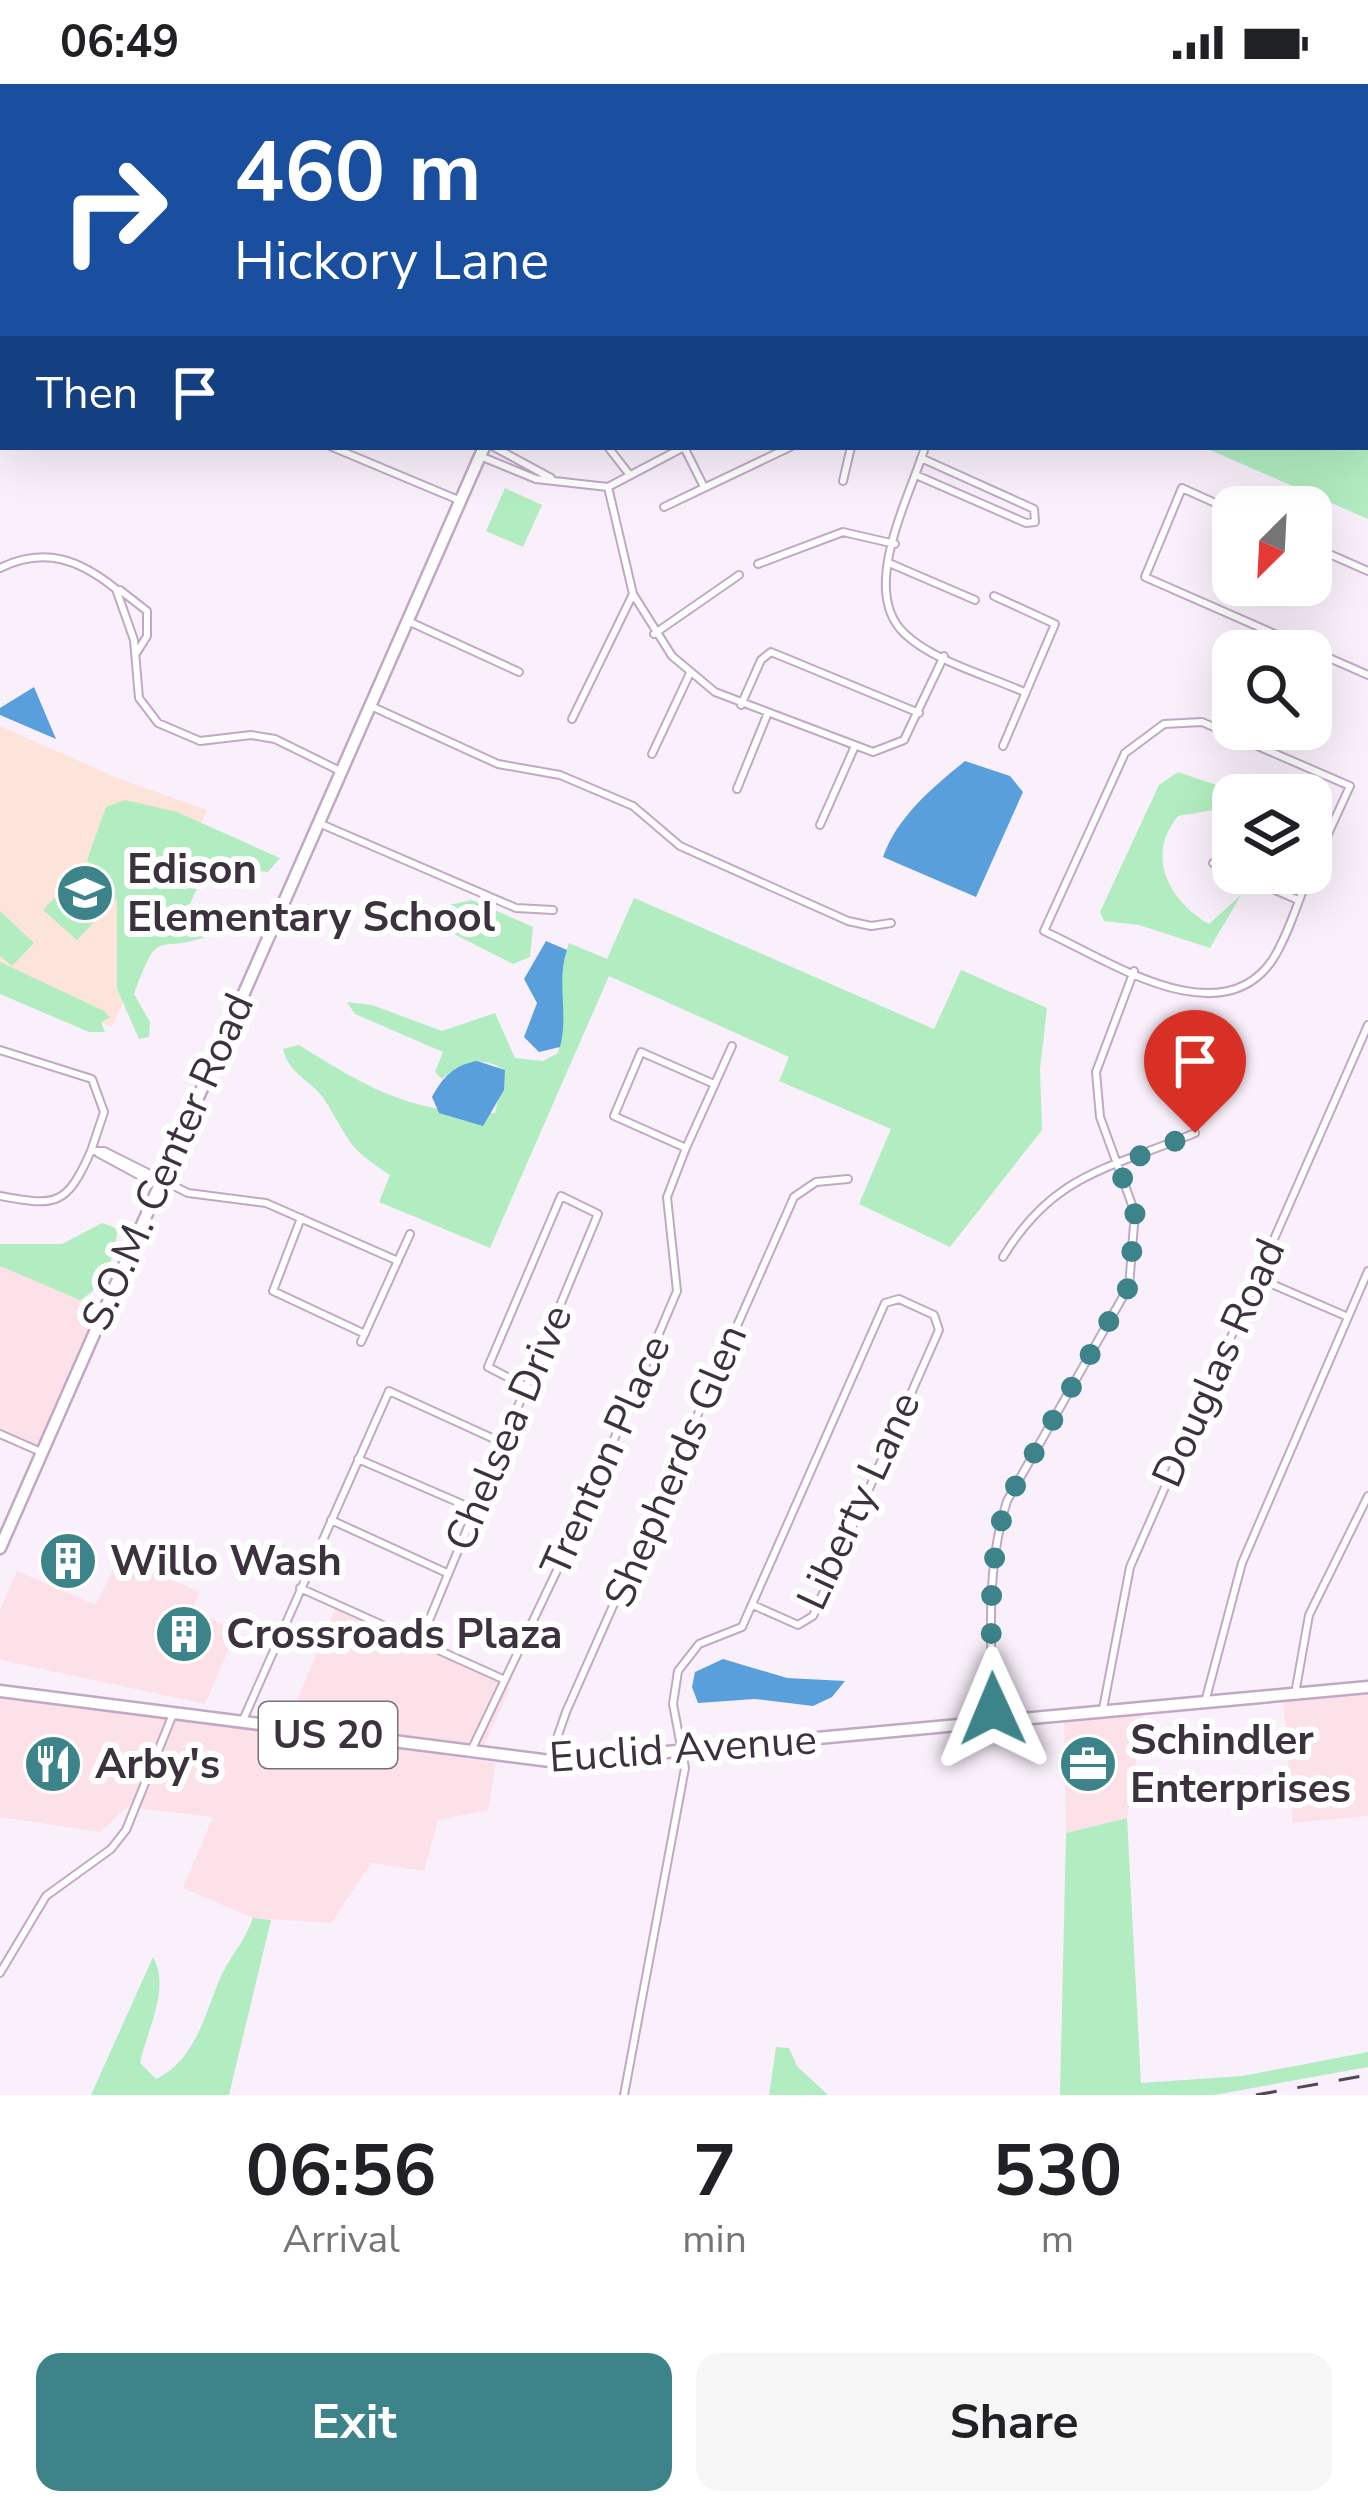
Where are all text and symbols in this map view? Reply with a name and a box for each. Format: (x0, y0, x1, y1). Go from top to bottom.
text: 06:49 (60, 12, 179, 73)
text: 460 m (234, 115, 482, 230)
icon: right (36, 132, 192, 288)
text: Hickory Lane (234, 224, 549, 298)
icon: arrive (162, 360, 228, 426)
text: Then (36, 363, 138, 424)
north arrow (1212, 486, 1332, 606)
map controls (1212, 486, 1332, 894)
button: search (1212, 630, 1332, 750)
button: layers (1212, 774, 1332, 894)
place label: Edison Elementary School (127, 841, 495, 946)
school or university icon: Edison Elementary School (54, 862, 116, 924)
street label: S.O.M. Center Road (68, 984, 268, 1340)
pin (1144, 1010, 1246, 1133)
icon: arrive (1162, 1028, 1228, 1094)
street label: Douglas Road (1139, 1230, 1299, 1496)
street label: Chelsea Drive (432, 1296, 586, 1560)
street label: Shepherds Glen (591, 1316, 761, 1616)
street label: Trenton Place (527, 1326, 685, 1586)
street label: Liberty Lane (784, 1383, 934, 1619)
building icon: Willo Wash (37, 1530, 99, 1592)
place label: Willo Wash (110, 1533, 342, 1590)
building icon: Crossroads Plaza (153, 1603, 215, 1665)
place label: Crossroads Plaza (226, 1606, 563, 1663)
position arrow (930, 1646, 1056, 1772)
road number: US 20 (259, 1702, 397, 1768)
street label: Euclid Avenue (547, 1711, 819, 1787)
place label: Schindler Enterprises (1130, 1712, 1351, 1817)
restaurant icon: Arby's (22, 1733, 84, 1795)
office icon: Schindler Enterprises (1057, 1733, 1119, 1795)
place label: Arby's (95, 1736, 220, 1793)
text: 06:56 (246, 2122, 436, 2220)
text: 7 (693, 2122, 736, 2220)
text: 530 (993, 2122, 1122, 2220)
text: Arrival (282, 2213, 400, 2266)
text: min (682, 2213, 747, 2266)
text: m (1041, 2213, 1074, 2266)
button: Exit (36, 2353, 672, 2491)
button: Share (696, 2353, 1332, 2491)

